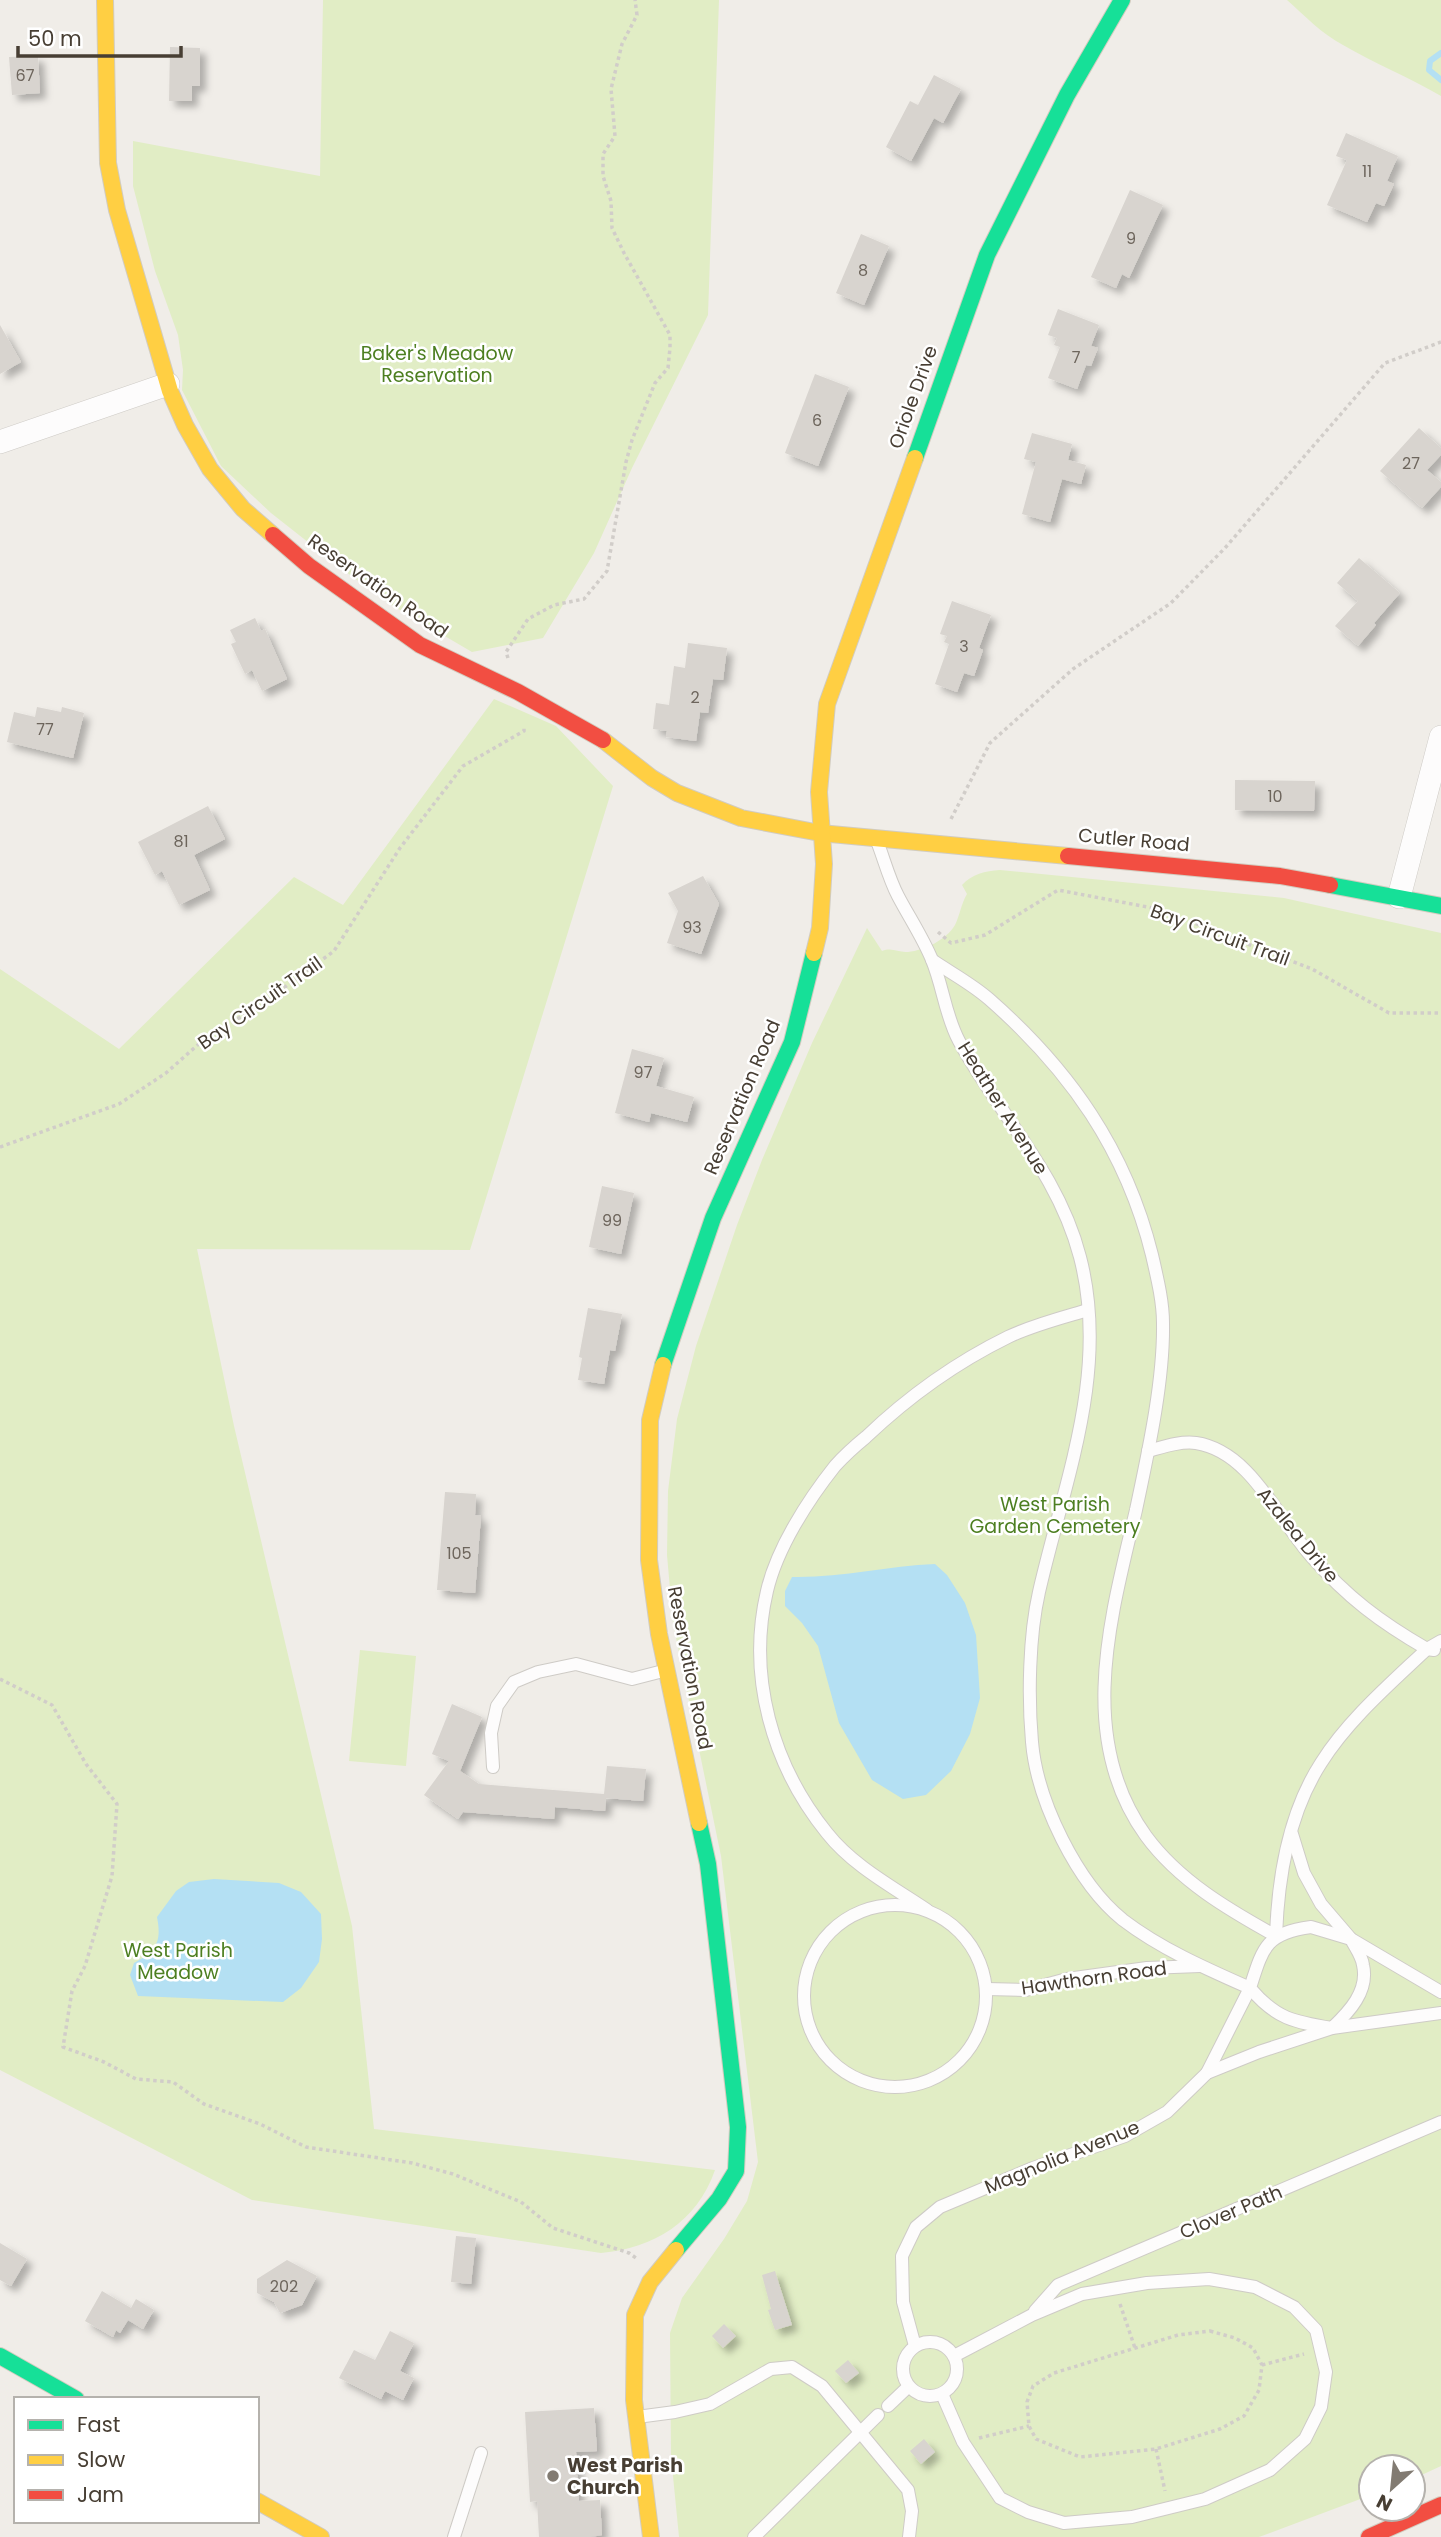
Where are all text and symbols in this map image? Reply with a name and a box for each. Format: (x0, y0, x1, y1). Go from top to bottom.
scale bar (18, 14, 180, 58)
text: 50 m (28, 24, 82, 53)
house number: 67 (16, 64, 35, 87)
house number: 11 (1362, 160, 1372, 183)
house number: 9 (1126, 227, 1136, 250)
house number: 8 (858, 259, 868, 282)
park label: Baker's Meadow Reservation (361, 340, 514, 389)
street label: Oriole Drive (882, 342, 944, 452)
house number: 7 (1072, 346, 1081, 369)
house number: 6 (812, 409, 822, 432)
house number: 27 (1402, 452, 1420, 475)
street label: Reservation Road (302, 527, 454, 645)
house number: 3 (959, 635, 969, 658)
house number: 2 (690, 686, 700, 709)
house number: 77 (36, 718, 54, 741)
house number: 10 (1267, 785, 1283, 808)
street label: Cutler Road (1077, 822, 1191, 858)
house number: 81 (173, 830, 189, 853)
street label: Bay Circuit Trail (1146, 897, 1294, 973)
house number: 93 (682, 916, 702, 939)
street label: Bay Circuit Trail (192, 950, 328, 1056)
street label: Reservation Road (697, 1015, 787, 1179)
street label: Heather Avenue (951, 1036, 1055, 1180)
house number: 97 (634, 1061, 653, 1084)
house number: 99 (602, 1209, 622, 1232)
street label: Azalea Drive (1251, 1481, 1345, 1589)
park label: West Parish Garden Cemetery (970, 1491, 1141, 1540)
house number: 105 (446, 1542, 472, 1565)
street label: Reservation Road (661, 1584, 719, 1752)
park label: West Parish Meadow (123, 1937, 233, 1986)
street label: Hawthorn Road (1020, 1954, 1168, 2002)
street label: Magnolia Avenue (980, 2114, 1144, 2200)
street label: Clover Path (1176, 2178, 1286, 2246)
house number: 202 (270, 2275, 298, 2298)
legend (14, 2397, 259, 2523)
text: Fast (77, 2410, 120, 2439)
text: Slow (77, 2445, 125, 2474)
place label: West Parish Church (567, 2452, 683, 2501)
north arrow (1357, 2453, 1427, 2523)
marker: West Parish Church (545, 2468, 561, 2484)
text: Jam (77, 2480, 124, 2509)
text: N (1372, 2487, 1397, 2518)

